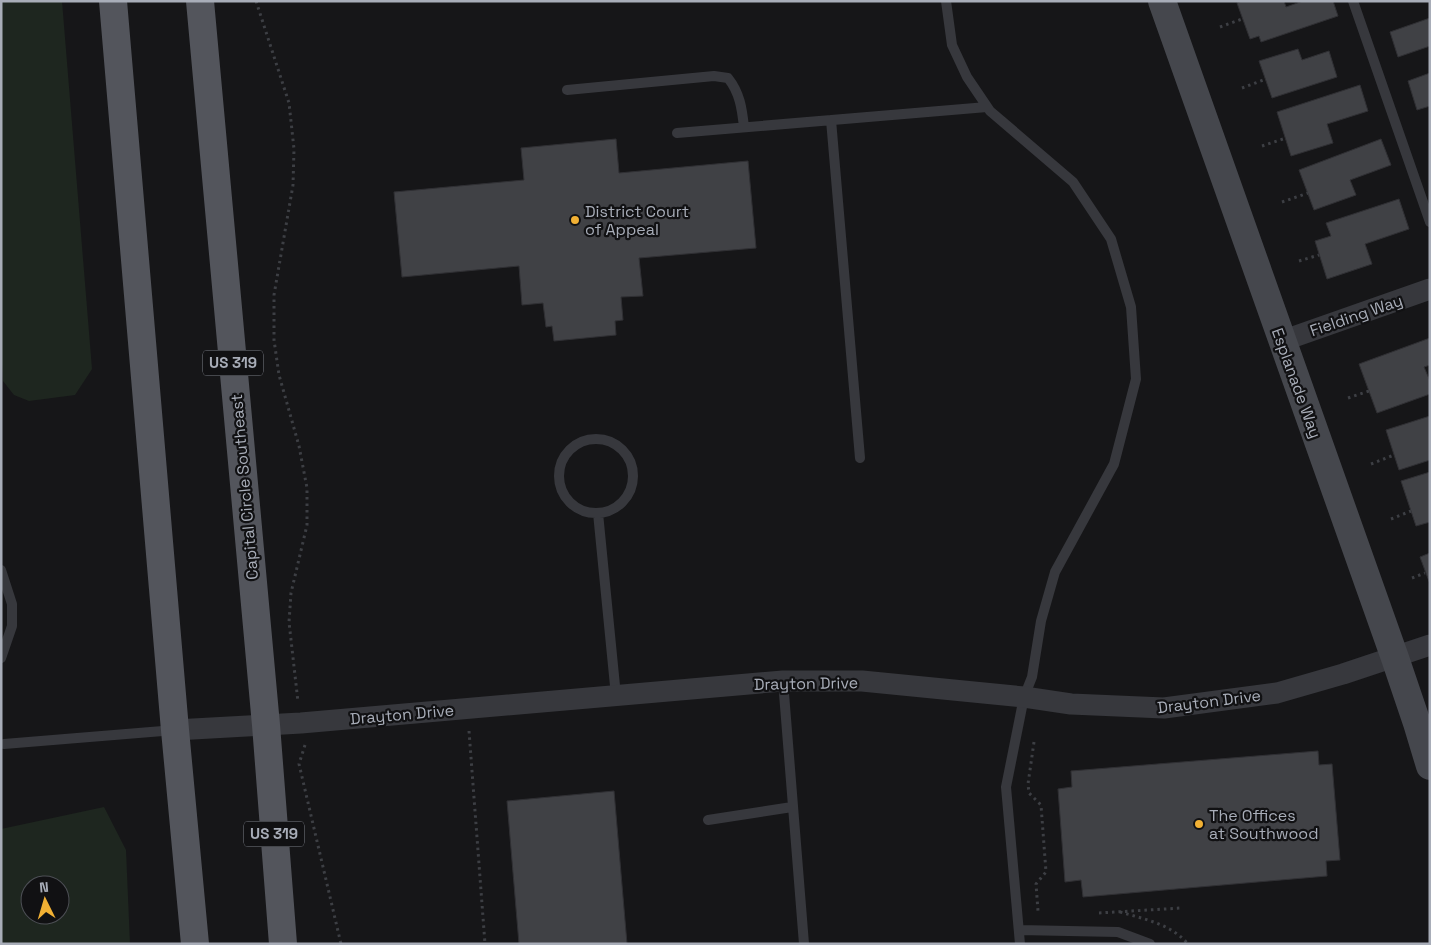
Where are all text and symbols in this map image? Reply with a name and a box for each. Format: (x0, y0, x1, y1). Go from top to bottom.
place label: District Court of Appeal (585, 201, 689, 240)
marker: District Court of Appeal (569, 214, 581, 226)
street label: Fielding Way (1307, 290, 1405, 341)
street label: Esplanade Way (1267, 325, 1326, 441)
road number: US 319 (203, 350, 263, 376)
street label: Capital Circle Southeast (226, 393, 263, 581)
street label: Drayton Drive (754, 672, 858, 695)
street label: Drayton Drive (1156, 685, 1262, 718)
street label: Drayton Drive (349, 699, 455, 730)
place label: The Offices at Southwood (1209, 805, 1318, 844)
marker: The Offices at Southwood (1193, 818, 1205, 830)
road number: US 319 (244, 822, 304, 846)
north arrow (20, 875, 70, 925)
text: N (38, 878, 49, 896)

